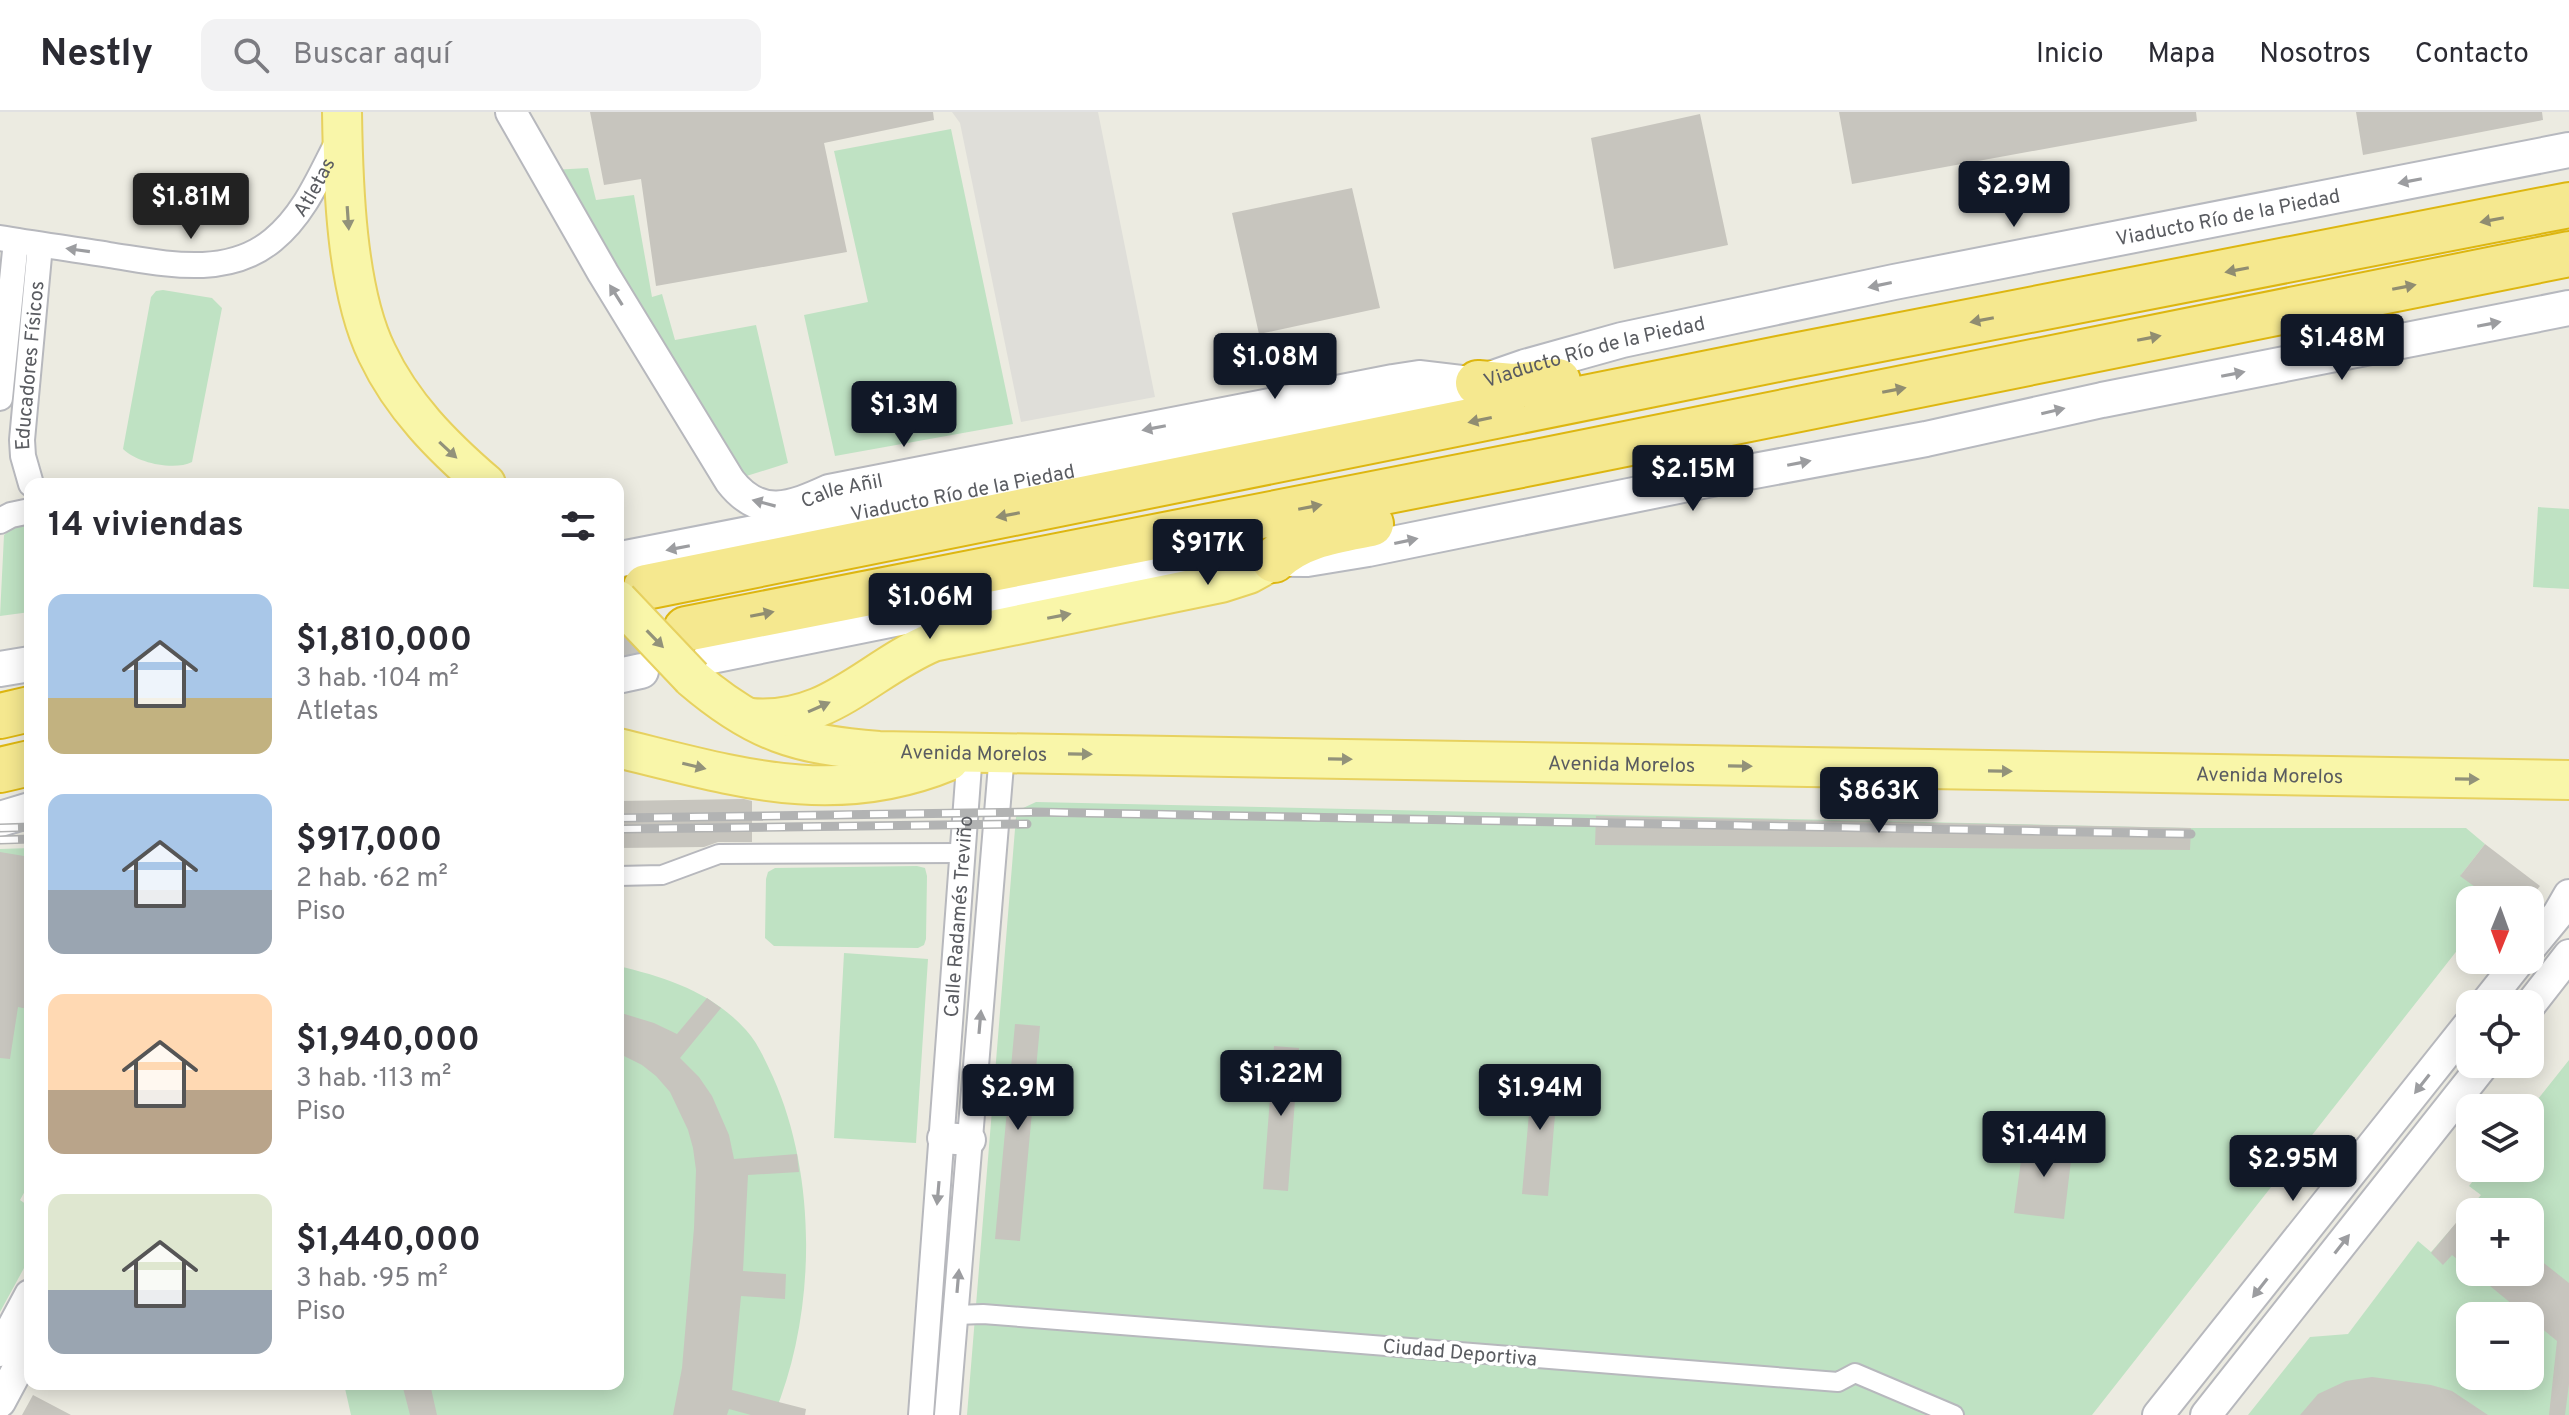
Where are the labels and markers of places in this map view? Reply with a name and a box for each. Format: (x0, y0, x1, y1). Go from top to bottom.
pin: $2.9M (1958, 161, 2070, 229)
pin: $1.81M (126, 173, 256, 241)
pin: $1.48M (2277, 314, 2407, 382)
pin: $1.08M (1210, 333, 1340, 401)
pin: $1.3M (848, 381, 960, 449)
pin: $2.15M (1628, 445, 1758, 513)
pin: $917K (1152, 519, 1264, 587)
pin: $1.06M (865, 573, 995, 641)
pin: $863K (1823, 767, 1935, 835)
pin: $1.22M (1216, 1050, 1346, 1118)
pin: $2.9M (962, 1064, 1074, 1132)
pin: $1.94M (1475, 1064, 1605, 1132)
pin: $1.44M (1979, 1111, 2109, 1179)
pin: $2.95M (2228, 1135, 2358, 1203)

